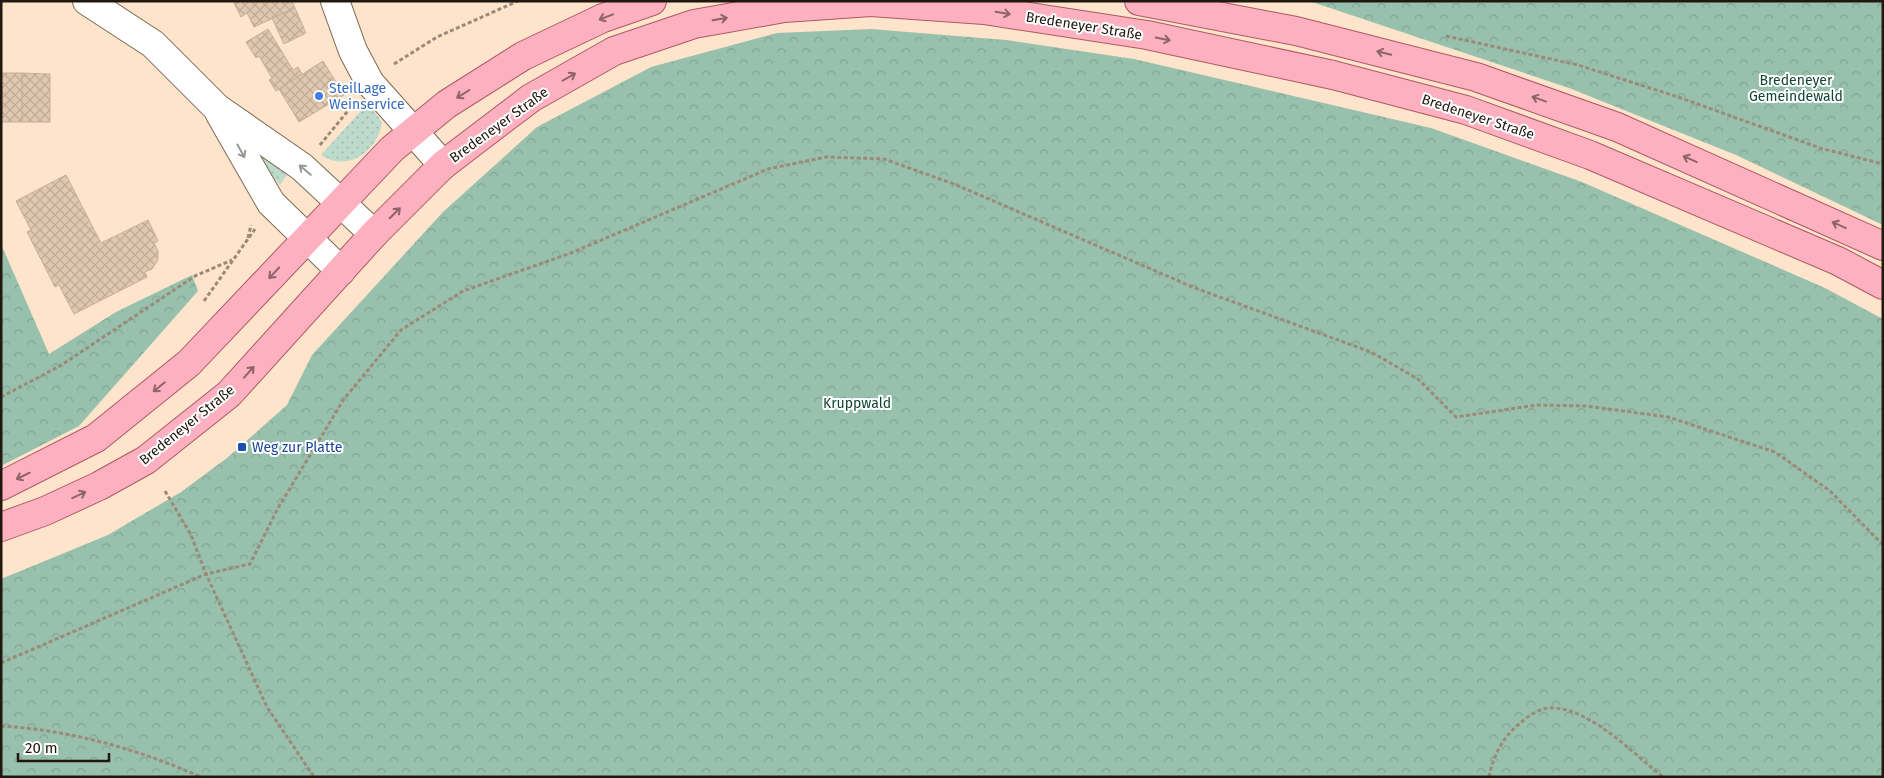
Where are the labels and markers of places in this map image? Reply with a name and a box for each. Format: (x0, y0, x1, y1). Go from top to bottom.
place label: SteilLage Weinservice (329, 80, 405, 113)
marker: SteilLage Weinservice (313, 90, 325, 102)
place label: Weg zur Platte (252, 439, 342, 456)
marker: Weg zur Platte (236, 441, 248, 453)

